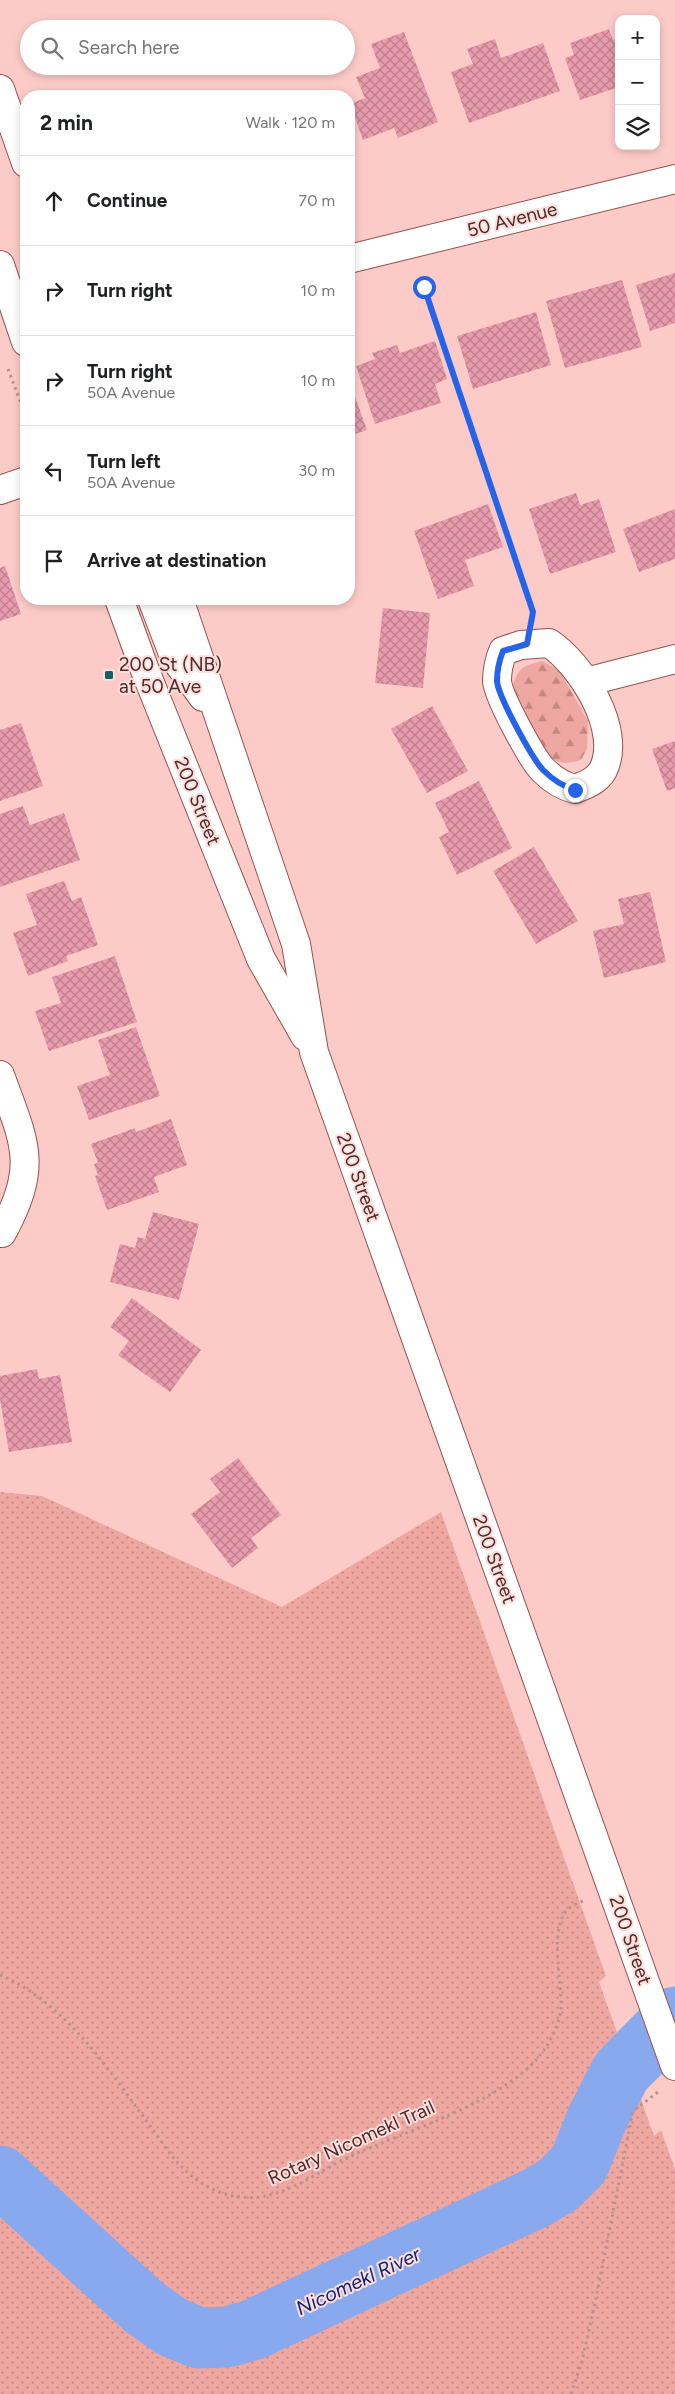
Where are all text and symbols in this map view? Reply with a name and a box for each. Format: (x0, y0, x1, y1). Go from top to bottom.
map controls (615, 15, 660, 150)
button: + (615, 15, 660, 60)
search box (20, 20, 355, 75)
icon: search (38, 34, 66, 62)
text: Search here (78, 36, 180, 59)
button: − (615, 60, 660, 105)
button: layers (615, 105, 660, 150)
text: 2 min (40, 110, 93, 135)
text: Walk · 120 m (246, 113, 335, 132)
icon: ahead (40, 187, 68, 215)
text: Continue (87, 189, 167, 212)
text: 70 m (299, 191, 335, 210)
street label: 50 Avenue (465, 197, 560, 242)
route start (413, 276, 436, 299)
icon: right (40, 277, 68, 305)
text: Turn right (87, 279, 173, 302)
text: 10 m (301, 281, 335, 300)
text: Turn right (87, 360, 173, 383)
icon: right (40, 367, 68, 395)
text: 10 m (301, 371, 335, 390)
text: 50A Avenue (87, 383, 175, 402)
text: Turn left (87, 450, 161, 473)
icon: left (40, 457, 68, 485)
text: 30 m (298, 461, 335, 480)
text: 50A Avenue (87, 473, 175, 492)
icon: arrive (40, 547, 68, 575)
text: Arrive at destination (87, 549, 266, 572)
place label: 200 St (NB) at 50 Ave (119, 653, 222, 698)
marker: 200 St (NB) at 50 Ave (103, 669, 115, 681)
street label: 200 Street (169, 754, 226, 849)
route end (564, 779, 587, 802)
street label: 200 Street (332, 1130, 385, 1225)
street label: 200 Street (468, 1512, 521, 1607)
street label: 200 Street (605, 1893, 657, 1988)
street label: Rotary Nicomekl Trail (264, 2095, 438, 2190)
water label: Nicomekl River (292, 2241, 425, 2320)

